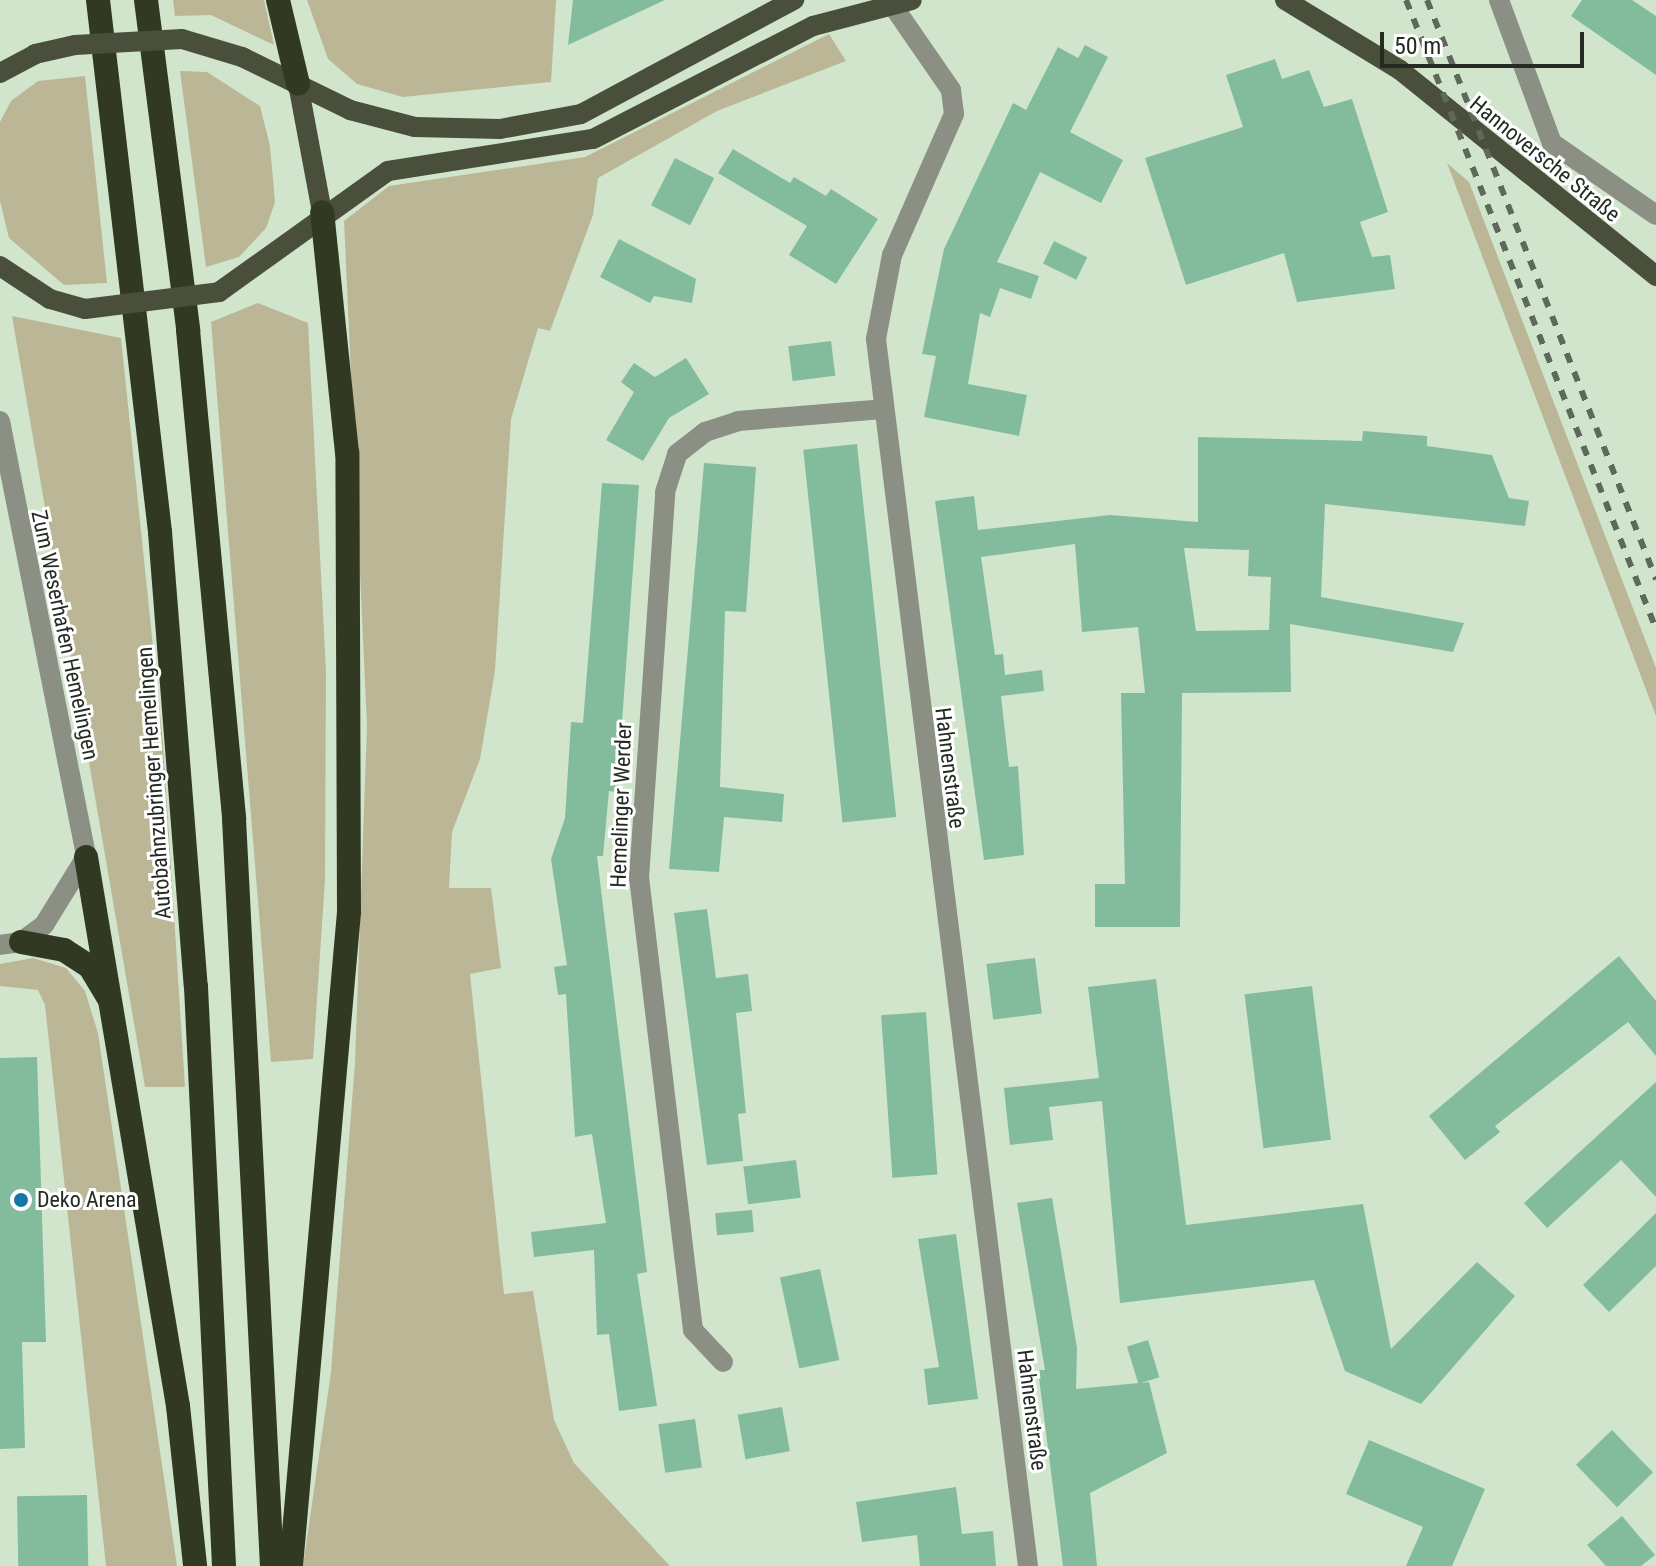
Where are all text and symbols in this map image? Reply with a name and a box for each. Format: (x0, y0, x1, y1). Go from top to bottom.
scale bar (1384, 16, 1588, 66)
text: 50 m (1394, 32, 1441, 60)
street label: Hannoversche Straße (1465, 90, 1625, 228)
street label: Zum Weserhafen Hemelingen (26, 508, 104, 762)
street label: Autobahnzubringer Hemelingen (131, 646, 177, 920)
street label: Hahnenstraße (929, 706, 971, 830)
street label: Hemelinger Werder (605, 722, 637, 888)
place label: Deko Arena (37, 1187, 137, 1213)
marker: Deko Arena (12, 1191, 30, 1209)
street label: Hahnenstraße (1011, 1348, 1053, 1472)

